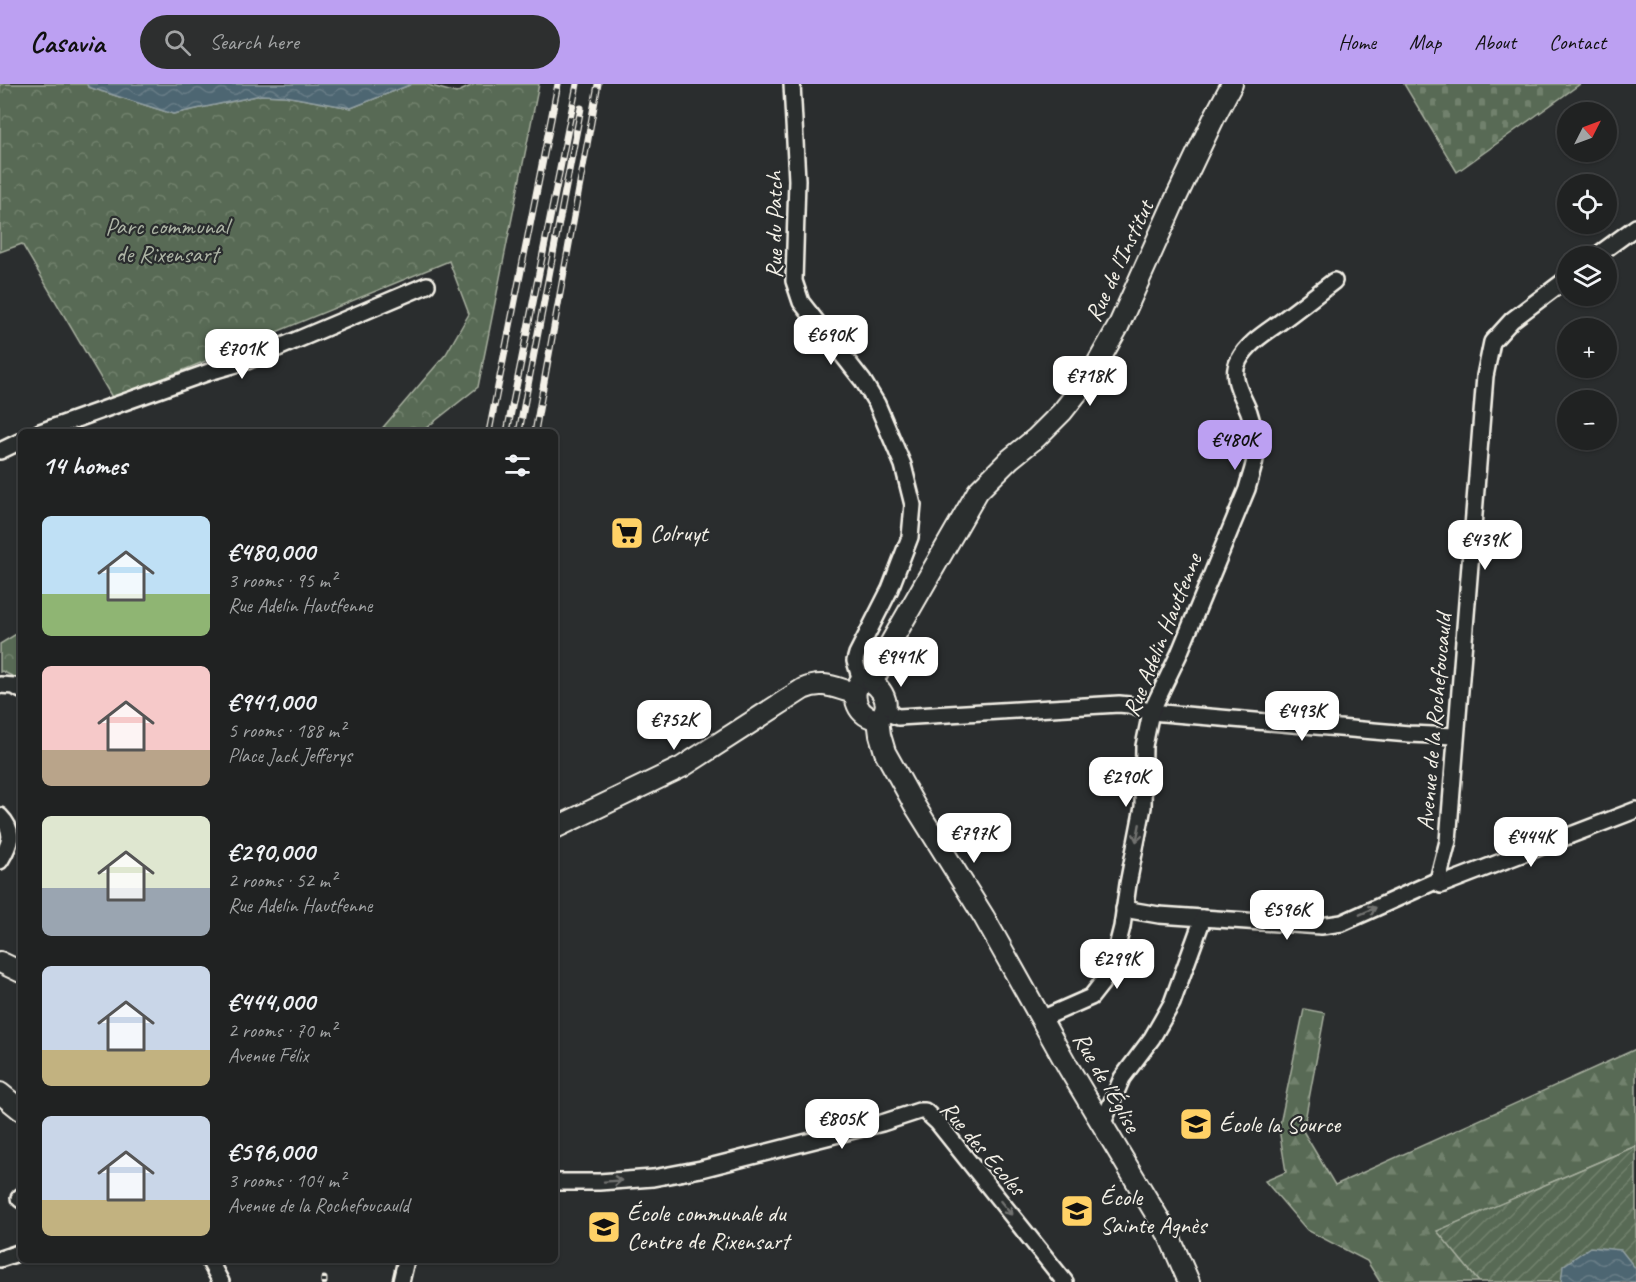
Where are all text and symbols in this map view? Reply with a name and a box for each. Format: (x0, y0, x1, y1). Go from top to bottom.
search box (140, 15, 560, 69)
text: Casavia (30, 25, 104, 60)
icon: search (161, 26, 194, 59)
text: Search here (209, 28, 299, 56)
text: Home (1338, 29, 1376, 55)
text: Map (1409, 29, 1441, 55)
text: About (1474, 29, 1516, 55)
text: Contact (1549, 29, 1606, 55)
north arrow (1557, 102, 1617, 162)
map controls (1557, 102, 1617, 450)
street label: Rue du Patch (759, 169, 789, 279)
button: locate (1557, 174, 1617, 234)
street label: Rue de l'Institut (1078, 194, 1161, 326)
park label: Parc communal de Rixensart (105, 211, 233, 269)
button: layers (1557, 246, 1617, 306)
pin: €690K (789, 315, 873, 366)
button: + (1557, 318, 1617, 378)
text: €690K (808, 322, 854, 347)
pin: €701K (200, 329, 284, 380)
text: €701K (219, 336, 265, 361)
pin: €718K (1048, 356, 1132, 407)
text: €718K (1067, 363, 1113, 388)
button: − (1557, 390, 1617, 450)
pin: €480K (1193, 420, 1277, 471)
text: €480K (1212, 427, 1258, 452)
text: 14 homes (42, 449, 127, 482)
icon: filters (501, 449, 534, 482)
supermarket icon: Colruyt (609, 515, 645, 551)
place label: Colruyt (650, 518, 710, 548)
pin: €439K (1443, 520, 1527, 571)
text: €439K (1462, 527, 1508, 552)
text: €480,000 (228, 535, 315, 568)
icon: home (90, 540, 162, 612)
street label: Rue Adelin Hautfenne (1116, 547, 1209, 721)
text: 3 rooms · 95 m² (228, 568, 336, 593)
text: Rue Adelin Hautfenne (228, 593, 372, 618)
street label: Avenue de la Rochefoucauld (1410, 609, 1459, 832)
pin: €941K (859, 637, 943, 688)
text: €941K (878, 644, 924, 669)
text: €941,000 (228, 685, 315, 718)
icon: home (90, 690, 162, 762)
pin: €493K (1260, 691, 1344, 742)
text: €493K (1279, 698, 1325, 723)
pin: €752K (632, 700, 716, 751)
text: €752K (651, 707, 697, 732)
text: 5 rooms · 188 m² (228, 718, 345, 743)
text: Place Jack Jefferys (228, 743, 352, 768)
pin: €290K (1084, 757, 1168, 808)
text: €290K (1103, 764, 1149, 789)
pin: €797K (932, 813, 1016, 864)
pin: €444K (1489, 817, 1573, 868)
text: €797K (951, 820, 997, 845)
one-way arrow (1132, 822, 1143, 842)
text: €444K (1508, 824, 1554, 849)
text: €290,000 (228, 835, 315, 868)
icon: home (90, 840, 162, 912)
text: 2 rooms · 52 m² (228, 868, 336, 893)
pin: €596K (1245, 890, 1329, 941)
text: Rue Adelin Hautfenne (228, 893, 372, 918)
text: €596K (1264, 897, 1310, 922)
one-way arrow (1359, 905, 1377, 916)
pin: €299K (1075, 939, 1159, 990)
text: €299K (1094, 946, 1140, 971)
text: €444,000 (228, 985, 315, 1018)
icon: home (90, 990, 162, 1062)
text: 2 rooms · 70 m² (228, 1018, 336, 1043)
street label: Rue de l'Église (1066, 1027, 1149, 1139)
text: Avenue Félix (228, 1043, 308, 1068)
street label: Rue des Ecoles (934, 1094, 1034, 1203)
pin: €805K (800, 1099, 884, 1150)
text: €805K (819, 1106, 865, 1131)
school or university icon: École la Source (1178, 1106, 1214, 1142)
place label: École la Source (1219, 1109, 1342, 1139)
text: €596,000 (228, 1135, 315, 1168)
icon: home (90, 1140, 162, 1212)
text: 3 rooms · 104 m² (228, 1168, 345, 1193)
one-way arrow (603, 1175, 623, 1186)
place label: École Sainte Agnès (1100, 1182, 1209, 1240)
text: Avenue de la Rochefoucauld (228, 1193, 409, 1218)
school or university icon: École Sainte Agnès (1059, 1193, 1095, 1229)
place label: École communale du Centre de Rixensart (627, 1198, 792, 1256)
one-way arrow (999, 1200, 1012, 1216)
school or university icon: École communale du Centre de Rixensart (586, 1209, 622, 1245)

